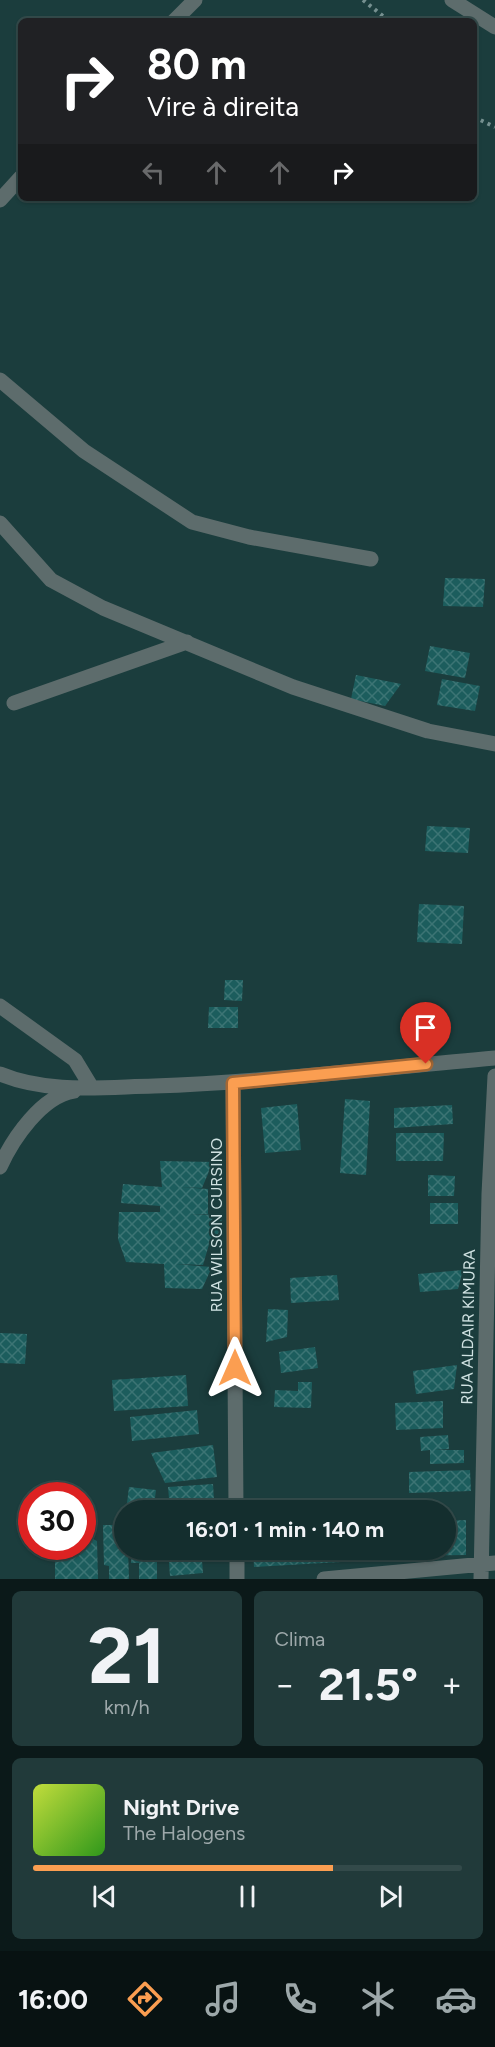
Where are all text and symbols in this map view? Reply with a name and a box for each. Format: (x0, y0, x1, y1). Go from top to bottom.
text: 80 m (147, 39, 247, 90)
icon: right (48, 42, 126, 120)
text: Vire à direita (147, 90, 299, 123)
icon: left (137, 156, 170, 189)
icon: ahead (200, 156, 233, 189)
icon: ahead (263, 156, 296, 189)
icon: right (326, 156, 359, 189)
pin (400, 1002, 451, 1064)
icon: arrive (409, 1011, 442, 1044)
street label: RUA WILSON CURSINO (207, 1138, 226, 1312)
street label: RUA ALDAIR KIMURA (457, 1249, 479, 1405)
position arrow (203, 1336, 267, 1400)
speed limit sign: 30 (18, 1482, 96, 1560)
text: 16:01 · 1 min · 140 m (186, 1516, 384, 1543)
text: 21 (88, 1609, 166, 1703)
text: Clima (275, 1627, 325, 1651)
text: 21.5° (319, 1657, 418, 1711)
text: − (275, 1665, 295, 1704)
text: + (441, 1665, 462, 1704)
text: km/h (104, 1695, 150, 1719)
text: Night Drive (123, 1794, 239, 1821)
text: The Halogens (123, 1821, 245, 1845)
icon: previous (88, 1880, 121, 1913)
icon: pause (231, 1880, 264, 1913)
icon: next (374, 1880, 407, 1913)
icon: directions (124, 1978, 166, 2020)
icon: music (202, 1978, 244, 2020)
icon: phone (279, 1978, 321, 2020)
icon: climate (357, 1978, 399, 2020)
icon: car (435, 1978, 477, 2020)
text: 16:00 (18, 1983, 88, 2016)

